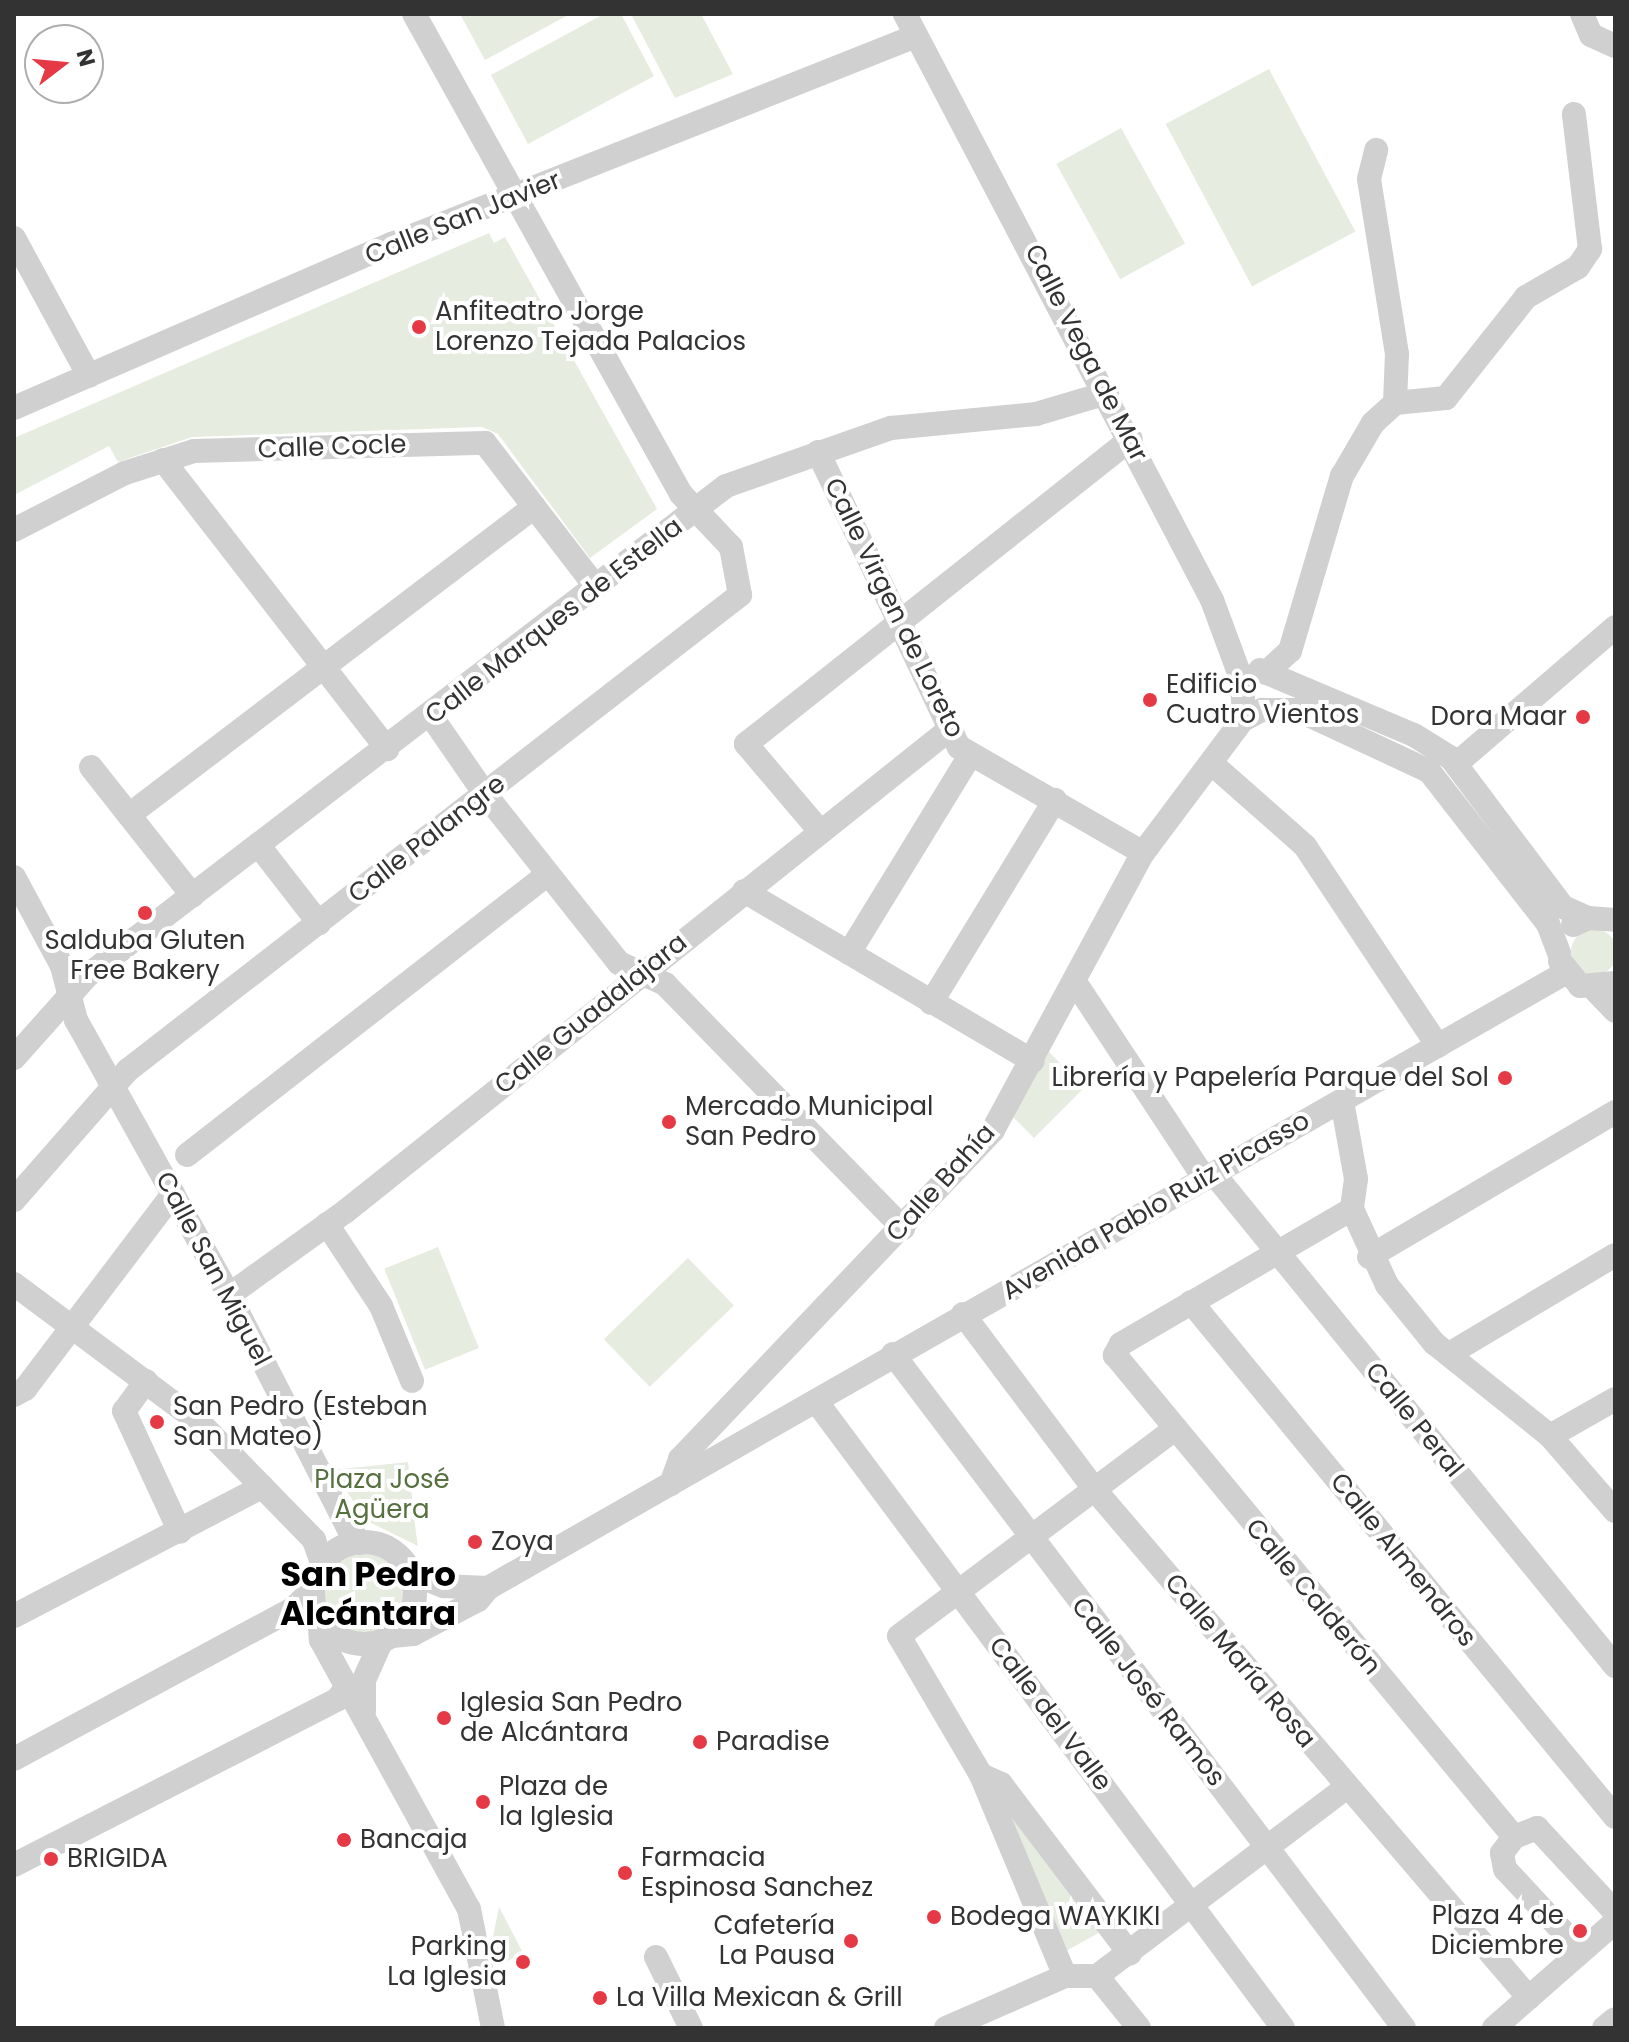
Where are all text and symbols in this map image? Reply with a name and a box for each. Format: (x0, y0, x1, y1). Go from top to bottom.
north arrow (24, 24, 104, 104)
text: N (68, 46, 103, 70)
street label: Calle San Javier (361, 165, 565, 271)
street label: Calle Vega de Mar (1018, 239, 1154, 467)
place label: Anfiteatro Jorge Lorenzo Tejada Palacios (435, 296, 746, 358)
marker: Anfiteatro Jorge Lorenzo Tejada Palacios (410, 318, 428, 336)
street label: Calle Cocle (257, 429, 407, 465)
street label: Calle Virgen de Loreto (818, 473, 970, 743)
street label: Calle Marques de Estella (419, 511, 689, 731)
place label: Edificio Cuatro Vientos (1166, 669, 1359, 730)
marker: Edificio Cuatro Vientos (1141, 691, 1159, 709)
place label: Dora Maar (1431, 701, 1567, 733)
marker: Dora Maar (1574, 708, 1592, 726)
street label: Calle Palangre (342, 768, 512, 910)
marker: Salduba Gluten Free Bakery (136, 904, 154, 922)
place label: Salduba Gluten Free Bakery (44, 925, 246, 986)
street label: Calle Guadalajara (489, 927, 693, 1101)
place label: Librería y Papelería Parque del Sol (1051, 1062, 1489, 1094)
marker: Librería y Papelería Parque del Sol (1496, 1069, 1514, 1087)
place label: Mercado Municipal San Pedro (685, 1091, 934, 1152)
street label: Avenida Pablo Ruiz Picasso (997, 1105, 1315, 1307)
marker: Mercado Municipal San Pedro (660, 1113, 678, 1131)
street label: Calle Bahía (880, 1118, 1002, 1248)
street label: Calle San Miguel (149, 1167, 277, 1371)
street label: Calle Peral (1358, 1356, 1470, 1484)
place label: San Pedro (Esteban San Mateo) (173, 1391, 428, 1452)
marker: San Pedro (Esteban San Mateo) (148, 1413, 166, 1431)
park label: Plaza José Agüera (314, 1464, 450, 1526)
street label: Calle Almendros (1323, 1467, 1483, 1653)
street label: Calle Calderón (1239, 1513, 1387, 1681)
place label: Zoya (491, 1526, 554, 1558)
marker: Zoya (466, 1533, 484, 1551)
district label: San Pedro Alcántara (280, 1554, 456, 1634)
street label: Calle María Rosa (1158, 1568, 1322, 1754)
street label: Calle José Ramos (1065, 1591, 1231, 1793)
street label: Calle del Valle (982, 1631, 1118, 1797)
place label: Iglesia San Pedro de Alcántara (460, 1687, 682, 1748)
marker: Iglesia San Pedro de Alcántara (435, 1709, 453, 1727)
place label: Paradise (716, 1726, 830, 1758)
marker: Paradise (691, 1733, 709, 1751)
place label: Plaza de la Iglesia (499, 1771, 614, 1832)
marker: Plaza de la Iglesia (474, 1793, 492, 1811)
place label: Bancaja (360, 1824, 468, 1856)
marker: Bancaja (335, 1831, 353, 1849)
place label: Farmacia Espinosa Sanchez (641, 1842, 873, 1904)
place label: BRIGIDA (67, 1843, 168, 1875)
marker: BRIGIDA (42, 1850, 60, 1868)
marker: Farmacia Espinosa Sanchez (616, 1864, 634, 1882)
place label: Plaza 4 de Diciembre (1431, 1900, 1564, 1962)
place label: Bodega WAYKIKI (950, 1901, 1160, 1933)
marker: Bodega WAYKIKI (925, 1908, 943, 1926)
place label: Cafetería La Pausa (713, 1910, 835, 1972)
marker: Plaza 4 de Diciembre (1571, 1922, 1589, 1940)
place label: Parking La Iglesia (387, 1931, 507, 1992)
marker: Cafetería La Pausa (842, 1932, 860, 1950)
marker: Parking La Iglesia (514, 1953, 532, 1971)
place label: La Villa Mexican & Grill (616, 1982, 903, 2014)
marker: La Villa Mexican & Grill (591, 1989, 609, 2007)

